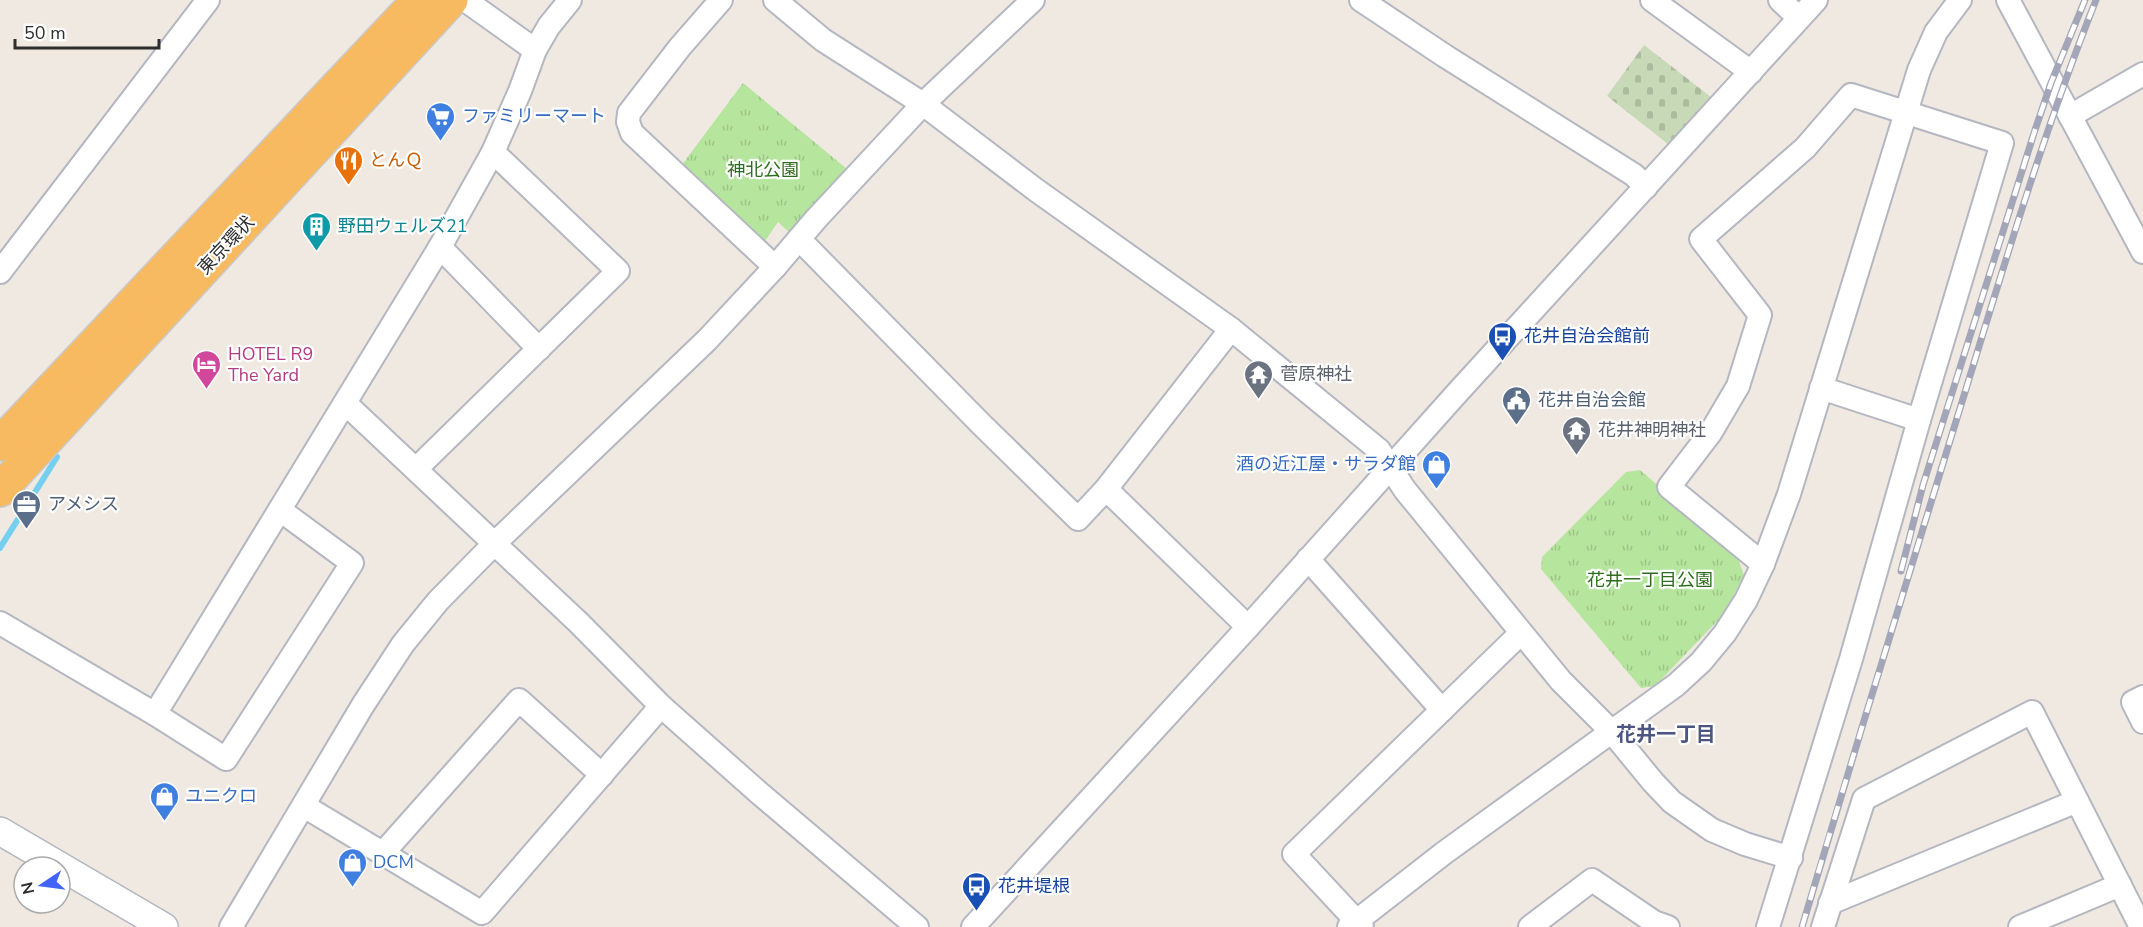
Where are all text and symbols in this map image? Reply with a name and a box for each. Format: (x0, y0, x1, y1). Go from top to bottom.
scale bar (15, 12, 159, 50)
text: 50 m (24, 21, 66, 45)
supermarket icon: ファミリーマート (425, 100, 457, 142)
place label: ファミリーマート (462, 104, 606, 128)
restaurant icon: とんＱ (332, 144, 364, 186)
place label: とんＱ (369, 148, 423, 172)
park label: 神北公園 (727, 158, 799, 182)
street label: 東京環状 (193, 210, 259, 280)
building icon: 野田ウェルズ21 (301, 210, 333, 252)
place label: 野田ウェルズ21 (338, 214, 468, 238)
bus stop icon: 花井自治会館前 (1487, 320, 1519, 362)
place label: 花井自治会館前 (1524, 324, 1650, 348)
place label: HOTEL R9 The Yard (228, 342, 313, 387)
hotel icon: HOTEL R9 The Yard (191, 348, 223, 390)
temple icon: 菅原神社 (1243, 358, 1275, 400)
place label: 菅原神社 (1280, 362, 1352, 386)
public building icon: 花井自治会館 (1501, 384, 1533, 426)
place label: 花井自治会館 (1538, 388, 1646, 412)
temple icon: 花井神明神社 (1561, 414, 1593, 456)
place label: 花井神明神社 (1598, 418, 1706, 442)
shop icon: 酒の近江屋・サラダ館 (1421, 448, 1453, 490)
place label: 酒の近江屋・サラダ館 (1236, 452, 1416, 476)
office icon: アメシス (11, 488, 43, 530)
place label: アメシス (48, 492, 119, 516)
park label: 花井一丁目公園 (1587, 568, 1713, 592)
district label: 花井一丁目 (1616, 721, 1716, 748)
shop icon: ユニクロ (148, 780, 180, 822)
place label: ユニクロ (185, 784, 257, 808)
shop icon: DCM (336, 846, 368, 888)
place label: DCM (373, 850, 414, 874)
north arrow (12, 855, 72, 915)
bus stop icon: 花井堤根 (961, 870, 993, 912)
place label: 花井堤根 (998, 874, 1070, 898)
text: N (16, 880, 40, 896)

